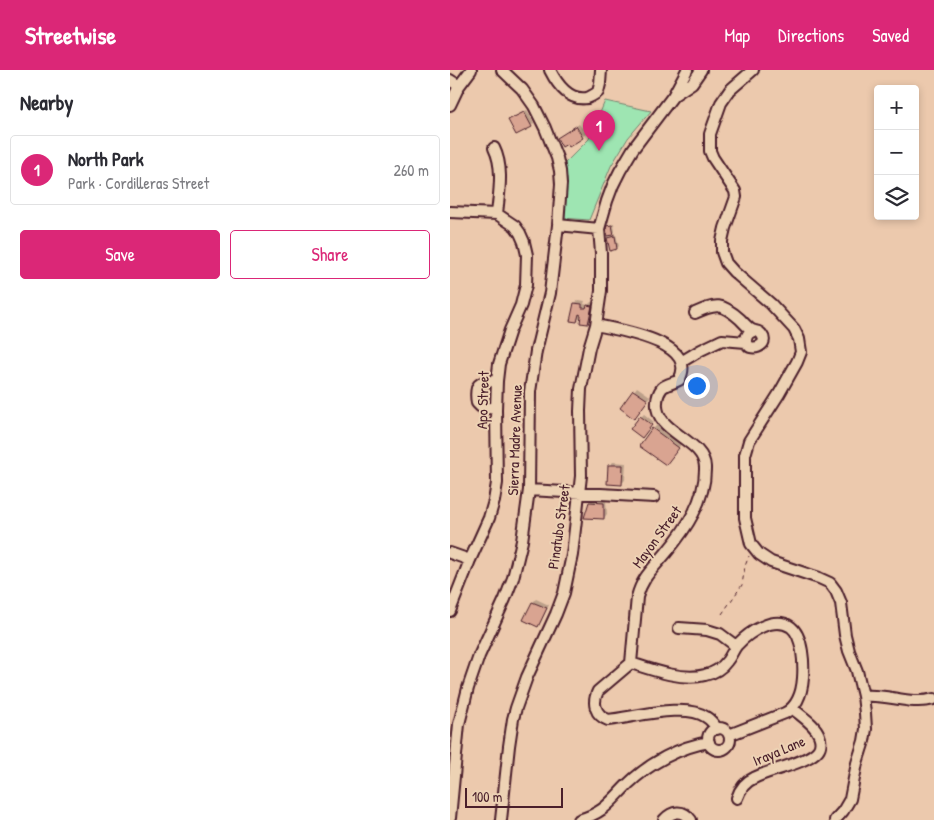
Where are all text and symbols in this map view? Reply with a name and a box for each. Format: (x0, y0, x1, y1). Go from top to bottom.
text: Streetwise (25, 19, 116, 51)
text: Map (725, 23, 750, 48)
text: Directions (778, 23, 844, 48)
text: Saved (872, 23, 909, 48)
map controls (874, 85, 919, 220)
button: + (874, 85, 919, 130)
text: Nearby (20, 88, 73, 117)
pin: 1 (583, 110, 615, 151)
button: − (874, 130, 919, 175)
text: North Park (68, 146, 144, 172)
text: 1 (34, 159, 40, 181)
text: 260 m (393, 159, 429, 181)
text: Park · Cordilleras Street (68, 172, 209, 194)
button: layers (874, 175, 919, 220)
button: Save (20, 230, 220, 279)
button: Share (230, 230, 430, 279)
street label: Apo Street (471, 370, 494, 429)
your location (684, 373, 710, 399)
street label: Sierra Madre Avenue (502, 384, 527, 496)
street label: Pinatubo Street (542, 483, 575, 570)
street label: Mayon Street (627, 501, 687, 572)
street label: Iraya Lane (749, 730, 808, 771)
scale bar (465, 785, 562, 808)
text: 100 m (472, 787, 502, 806)

